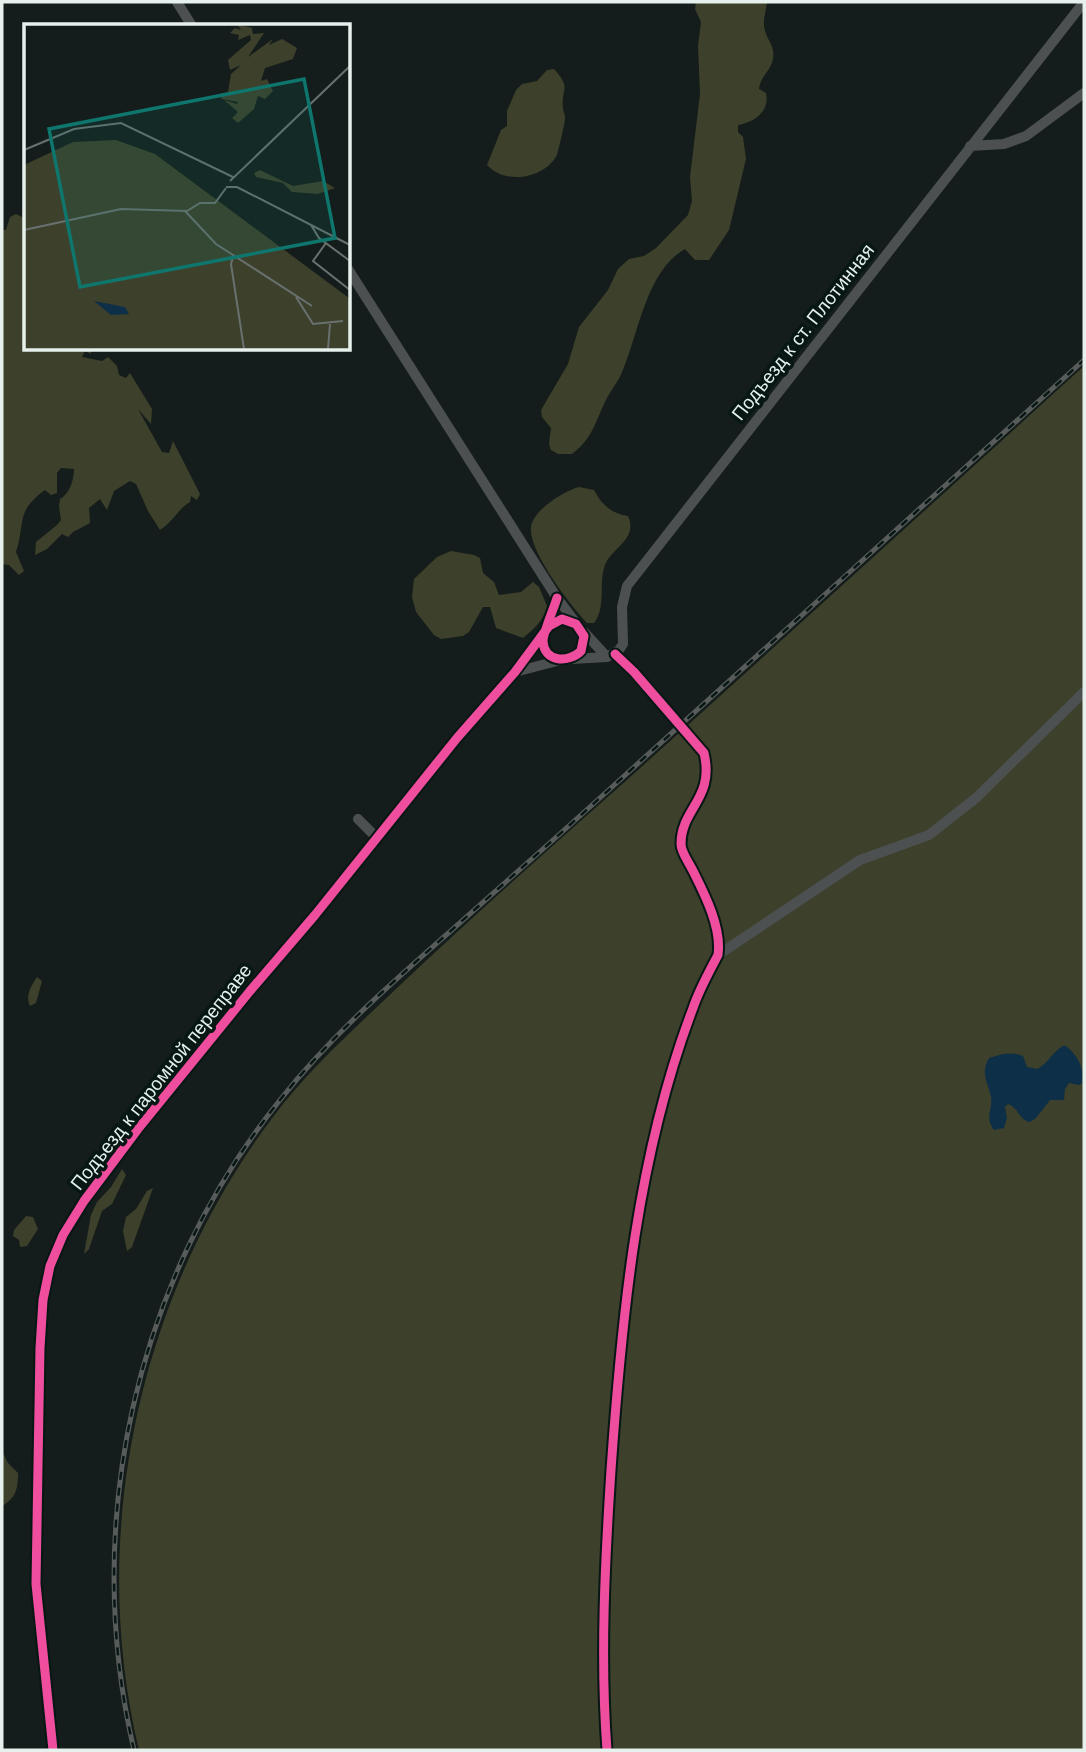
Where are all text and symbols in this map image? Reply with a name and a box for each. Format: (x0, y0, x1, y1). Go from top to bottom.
inset map (24, 24, 350, 350)
street label: Подъезд к ст. Плотинная (728, 240, 878, 424)
street label: Подъезд к паромной переправе (66, 960, 256, 1194)

